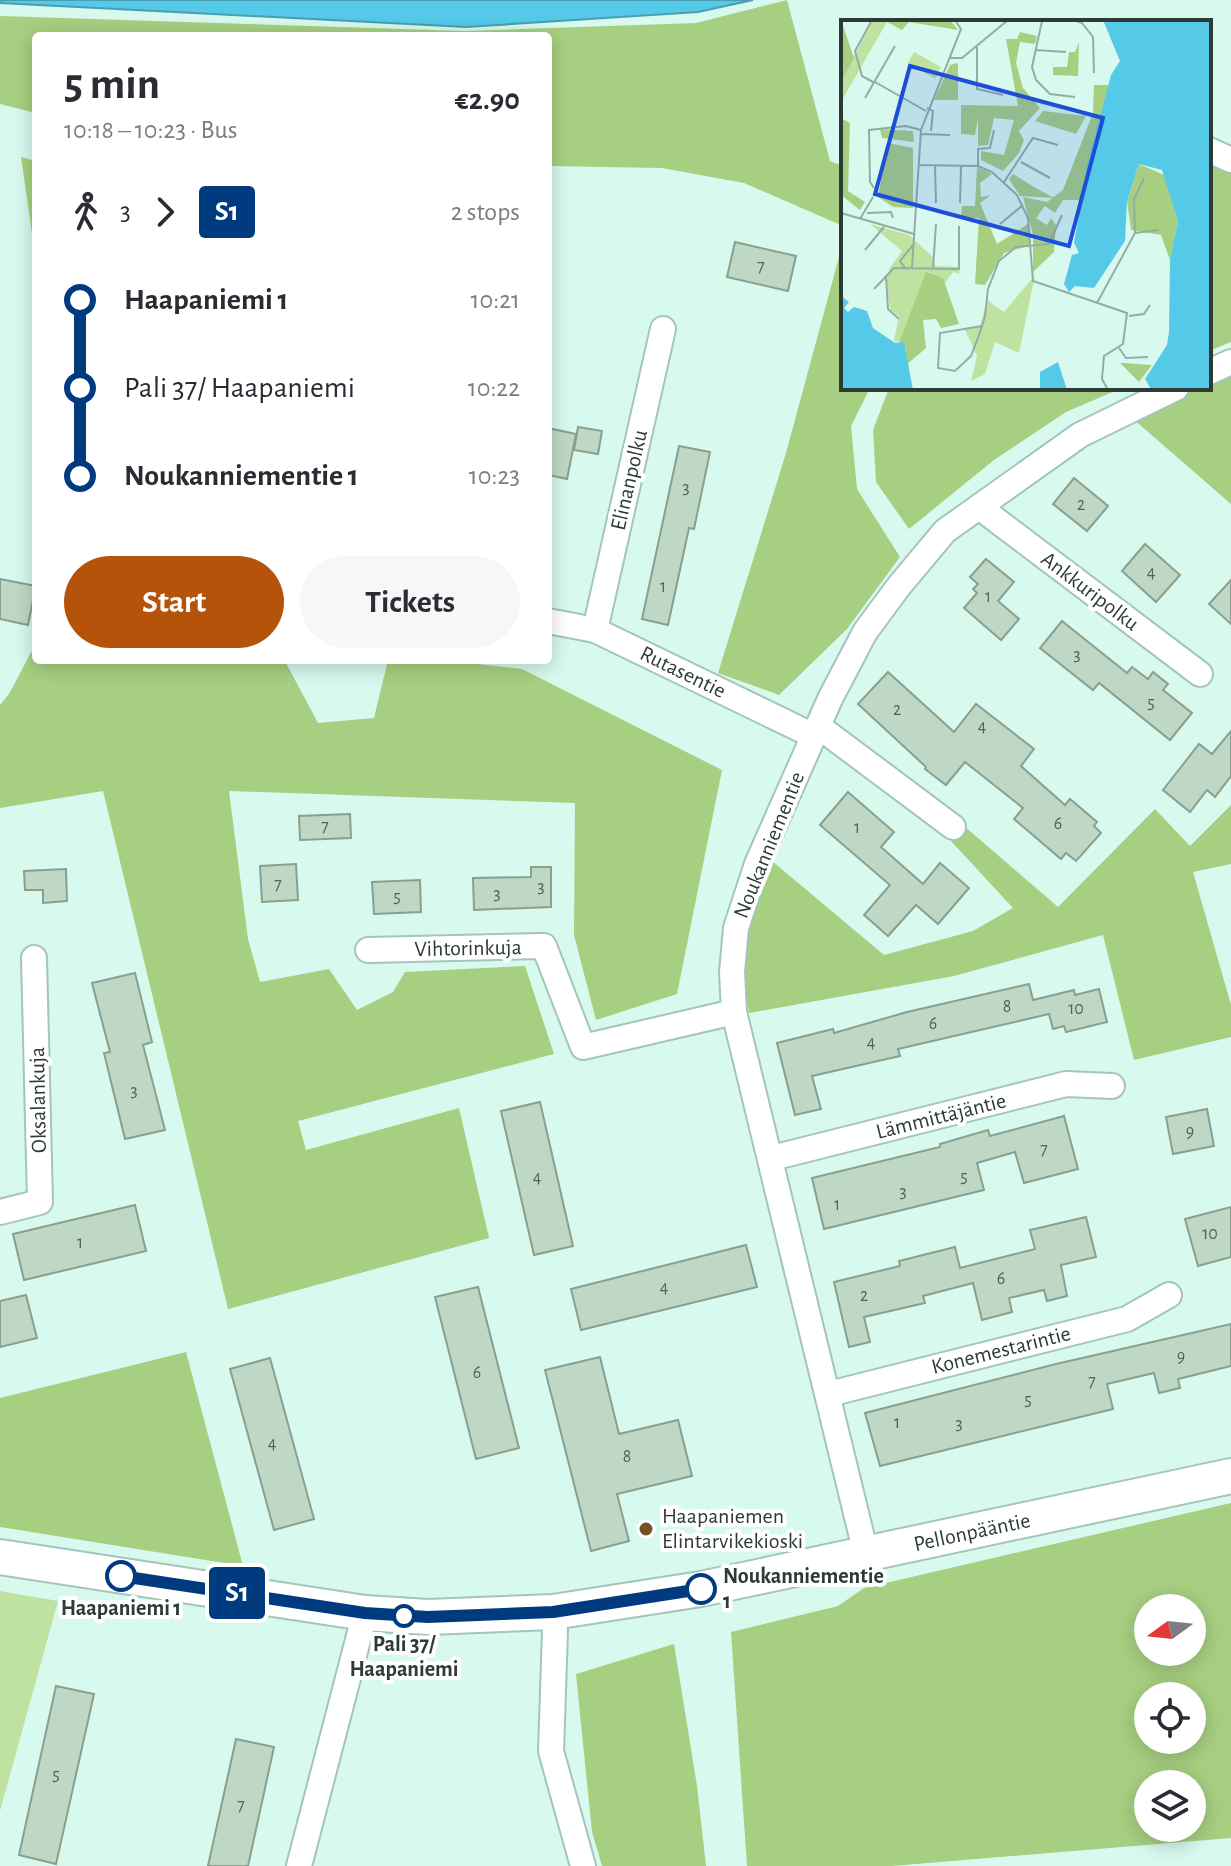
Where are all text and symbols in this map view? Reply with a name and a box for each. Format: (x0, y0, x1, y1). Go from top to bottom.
inset map (841, 20, 1211, 390)
text: 5 min (64, 63, 160, 107)
text: €2.90 (455, 85, 520, 115)
text: 10:18 – 10:23 · Bus (64, 117, 237, 143)
icon: walk (64, 190, 108, 234)
icon: forward (143, 190, 187, 234)
text: S1 (215, 198, 239, 226)
text: 3 (120, 199, 131, 225)
text: 2 stops (451, 199, 520, 225)
house number: 7 (757, 258, 765, 276)
text: Haapaniemi 1 (124, 285, 288, 315)
text: 10:21 (471, 287, 520, 313)
text: Pali 37/ Haapaniemi (124, 373, 355, 403)
text: 10:22 (468, 375, 520, 401)
street label: Elinanpolku (607, 427, 651, 533)
text: Noukanniementie 1 (124, 461, 359, 491)
text: 10:23 (469, 463, 520, 489)
house number: 3 (682, 479, 690, 497)
house number: 2 (1077, 496, 1085, 514)
street label: Ankkuripolku (1037, 547, 1143, 635)
button: Start (64, 556, 284, 648)
button: Tickets (300, 556, 520, 648)
house number: 4 (1147, 564, 1156, 582)
house number: 1 (660, 578, 666, 596)
house number: 1 (985, 588, 991, 606)
street label: Rutasentie (637, 642, 729, 702)
house number: 3 (1073, 646, 1081, 664)
house number: 5 (1147, 694, 1155, 712)
house number: 2 (893, 701, 901, 719)
house number: 4 (978, 718, 987, 736)
street label: Noukanniementie (730, 769, 808, 921)
house number: 6 (1054, 815, 1062, 833)
house number: 7 (321, 818, 329, 836)
house number: 1 (854, 819, 860, 837)
house number: 7 (274, 876, 282, 894)
house number: 3 (537, 878, 545, 896)
house number: 3 (493, 885, 501, 903)
house number: 5 (393, 888, 401, 906)
street label: Vihtorinkuja (414, 936, 522, 960)
house number: 8 (1003, 998, 1011, 1016)
house number: 10 (1068, 1000, 1084, 1018)
house number: 6 (929, 1015, 937, 1033)
house number: 4 (867, 1034, 876, 1052)
street label: Oksalankuja (26, 1047, 50, 1153)
house number: 3 (130, 1082, 138, 1100)
street label: Lämmittäjäntie (874, 1089, 1008, 1143)
house number: 9 (1186, 1123, 1194, 1141)
house number: 7 (1040, 1141, 1048, 1159)
house number: 5 (960, 1168, 968, 1186)
house number: 4 (533, 1169, 542, 1187)
house number: 3 (899, 1183, 907, 1201)
house number: 1 (834, 1196, 840, 1214)
house number: 10 (1202, 1225, 1218, 1243)
house number: 1 (77, 1234, 83, 1252)
house number: 6 (997, 1270, 1005, 1288)
house number: 4 (660, 1279, 669, 1297)
house number: 2 (860, 1287, 868, 1305)
street label: Konemestarintie (929, 1322, 1073, 1378)
house number: 9 (1177, 1348, 1185, 1366)
house number: 6 (473, 1364, 481, 1382)
house number: 7 (1088, 1373, 1096, 1391)
house number: 5 (1024, 1391, 1032, 1409)
house number: 1 (894, 1414, 900, 1432)
house number: 3 (955, 1415, 963, 1433)
house number: 4 (268, 1435, 277, 1453)
house number: 8 (623, 1448, 631, 1466)
place label: Haapaniemen Elintarvikekioski (662, 1505, 803, 1552)
street label: Pellonpääntie (912, 1509, 1032, 1555)
marker: Haapaniemen Elintarvikekioski (637, 1520, 655, 1538)
marker: Haapaniemi 1 (106, 1561, 136, 1591)
place label: Noukanniementie 1 (723, 1565, 884, 1612)
line badge: S1 (201, 1567, 273, 1619)
marker: Noukanniementie 1 (686, 1574, 716, 1604)
text: S1 (225, 1579, 249, 1607)
north arrow (1134, 1594, 1206, 1666)
map controls (1134, 1594, 1206, 1842)
place label: Haapaniemi 1 (61, 1597, 181, 1619)
marker: Pali 37/ Haapaniemi (393, 1605, 415, 1627)
place label: Pali 37/ Haapaniemi (349, 1633, 459, 1680)
button: locate (1134, 1682, 1206, 1754)
house number: 5 (52, 1766, 60, 1784)
button: layers (1134, 1770, 1206, 1842)
house number: 7 (237, 1797, 245, 1815)

